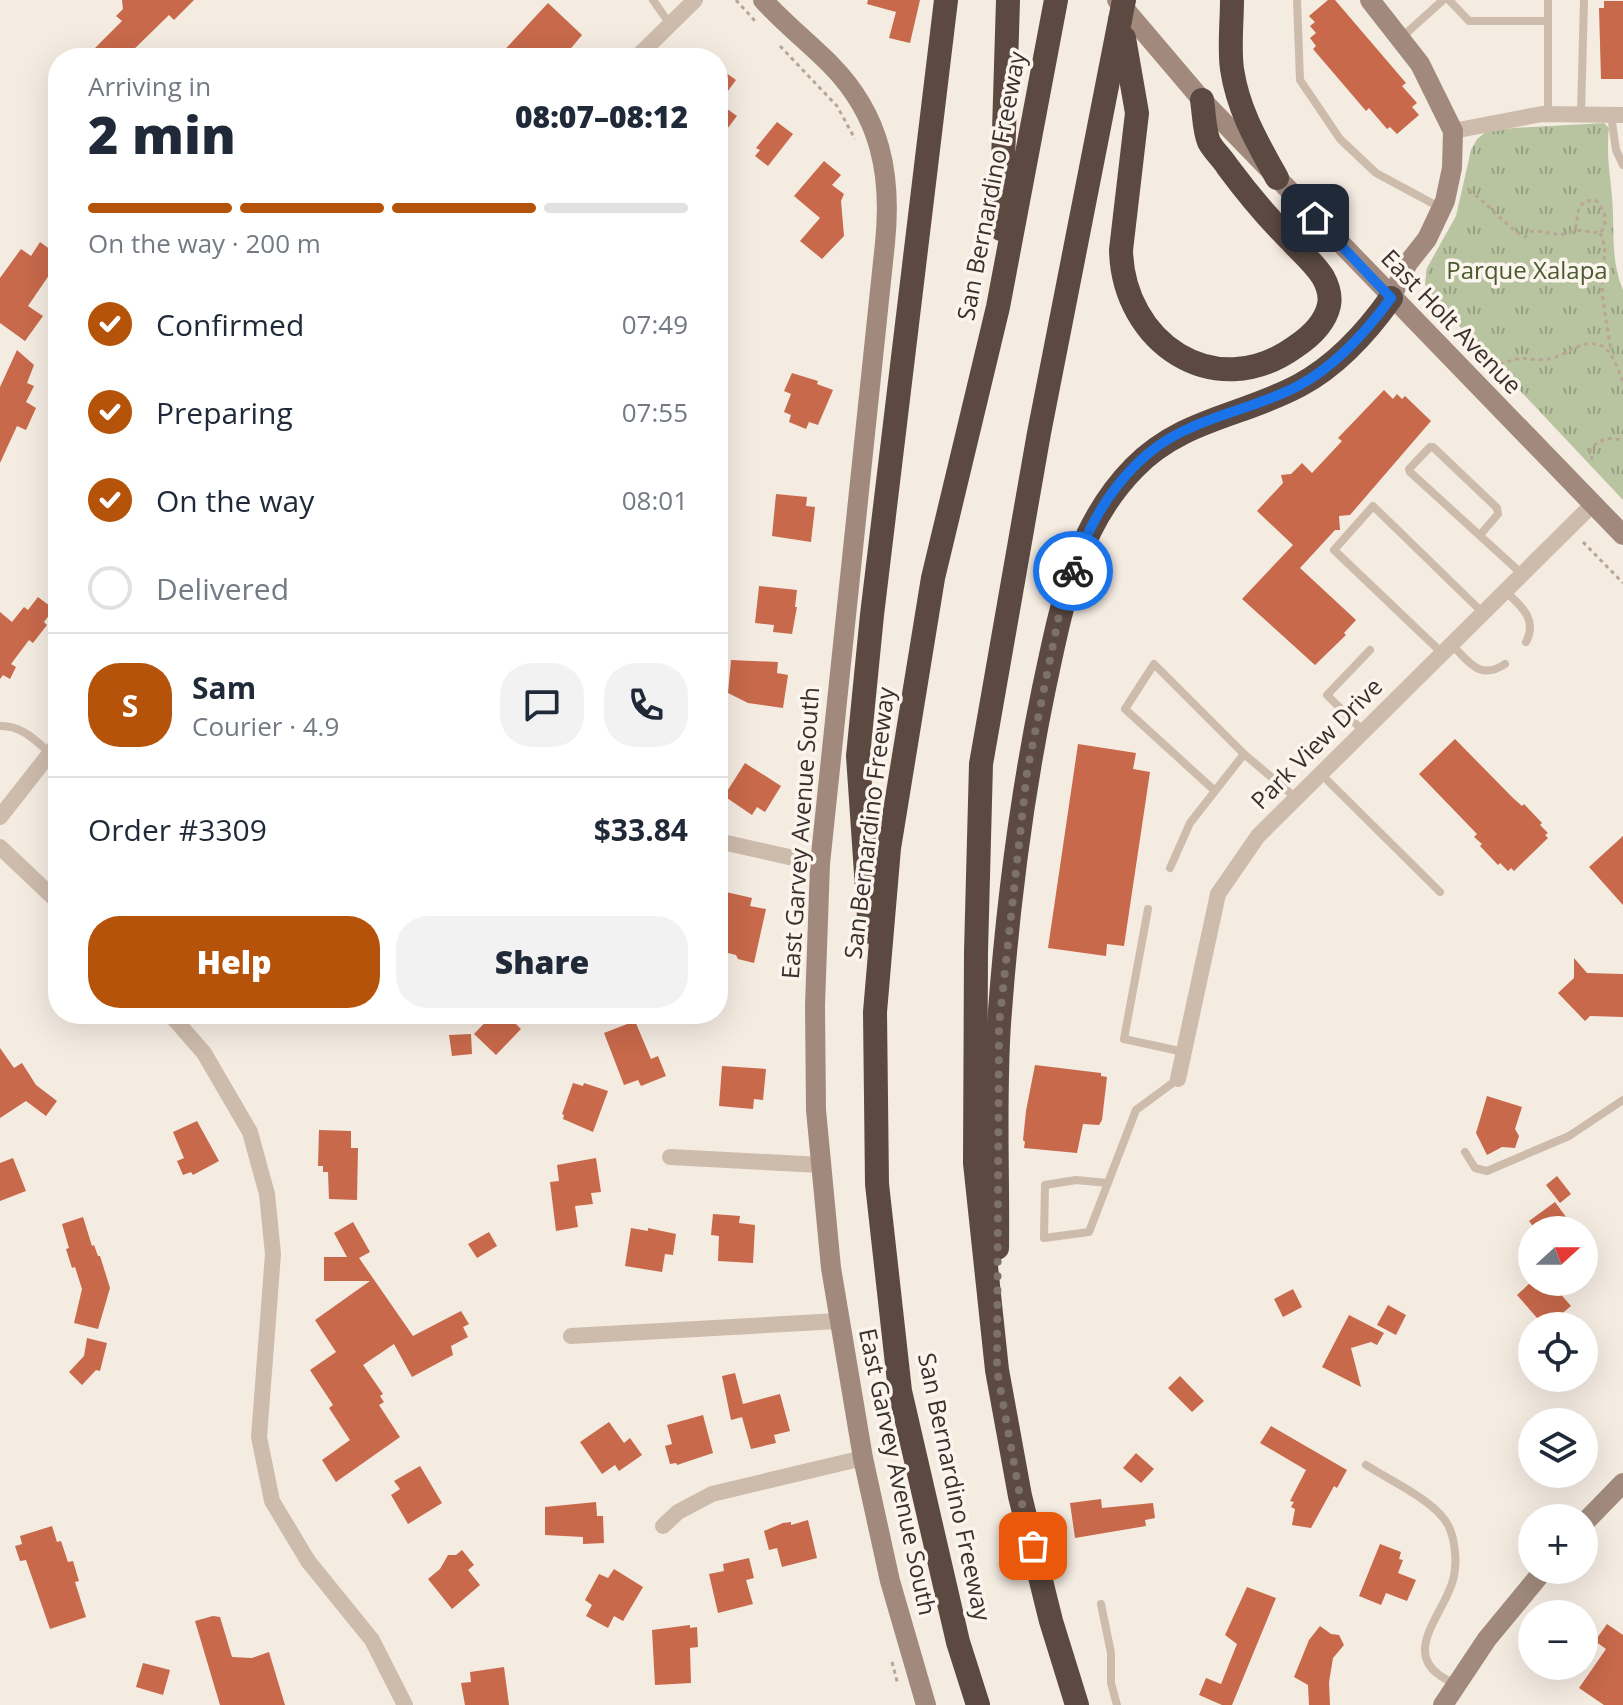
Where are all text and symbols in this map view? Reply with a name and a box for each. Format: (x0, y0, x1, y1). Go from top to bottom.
street label: San Bernardino Freeway (948, 47, 1033, 323)
text: Arriving in (88, 68, 211, 104)
text: 08:07–08:12 (515, 96, 688, 137)
text: 2 min (88, 98, 236, 169)
pin (1281, 184, 1349, 252)
icon: home (1293, 196, 1337, 240)
text: On the way · 200 m (88, 225, 321, 261)
street label: East Holt Avenue (1374, 241, 1530, 401)
park label: Parque Xalapa (1446, 253, 1608, 286)
icon: check (88, 302, 132, 346)
text: Confirmed (156, 304, 304, 345)
text: 07:49 (622, 306, 688, 342)
icon: check (88, 390, 132, 434)
text: Preparing (156, 392, 293, 433)
text: 07:55 (622, 394, 688, 430)
icon: check (88, 478, 132, 522)
text: On the way (156, 480, 314, 521)
text: 08:01 (622, 482, 688, 518)
courier (1033, 531, 1113, 611)
icon: bike (1051, 549, 1095, 593)
text: Delivered (156, 568, 289, 609)
button: chat (500, 663, 584, 747)
button: phone (604, 663, 688, 747)
text: Sam (192, 667, 256, 708)
street label: Park View Drive (1243, 670, 1389, 816)
street label: San Bernardino Freeway (835, 684, 902, 960)
text: S (122, 685, 138, 726)
street label: East Garvey Avenue South (773, 686, 826, 980)
text: Courier · 4.9 (192, 708, 339, 744)
text: Order #3309 (88, 809, 267, 850)
text: $33.84 (594, 809, 688, 850)
button: Help (88, 916, 380, 1008)
button: Share (396, 916, 688, 1008)
north arrow (1518, 1216, 1598, 1296)
map controls (1518, 1216, 1598, 1680)
button: locate (1518, 1312, 1598, 1392)
street label: East Garvey Avenue South (852, 1325, 945, 1618)
street label: San Bernardino Freeway (911, 1350, 1000, 1625)
button: layers (1518, 1408, 1598, 1488)
button: + (1518, 1504, 1598, 1584)
pin (999, 1512, 1067, 1580)
icon: bag (1011, 1524, 1055, 1568)
button: − (1518, 1600, 1598, 1680)

